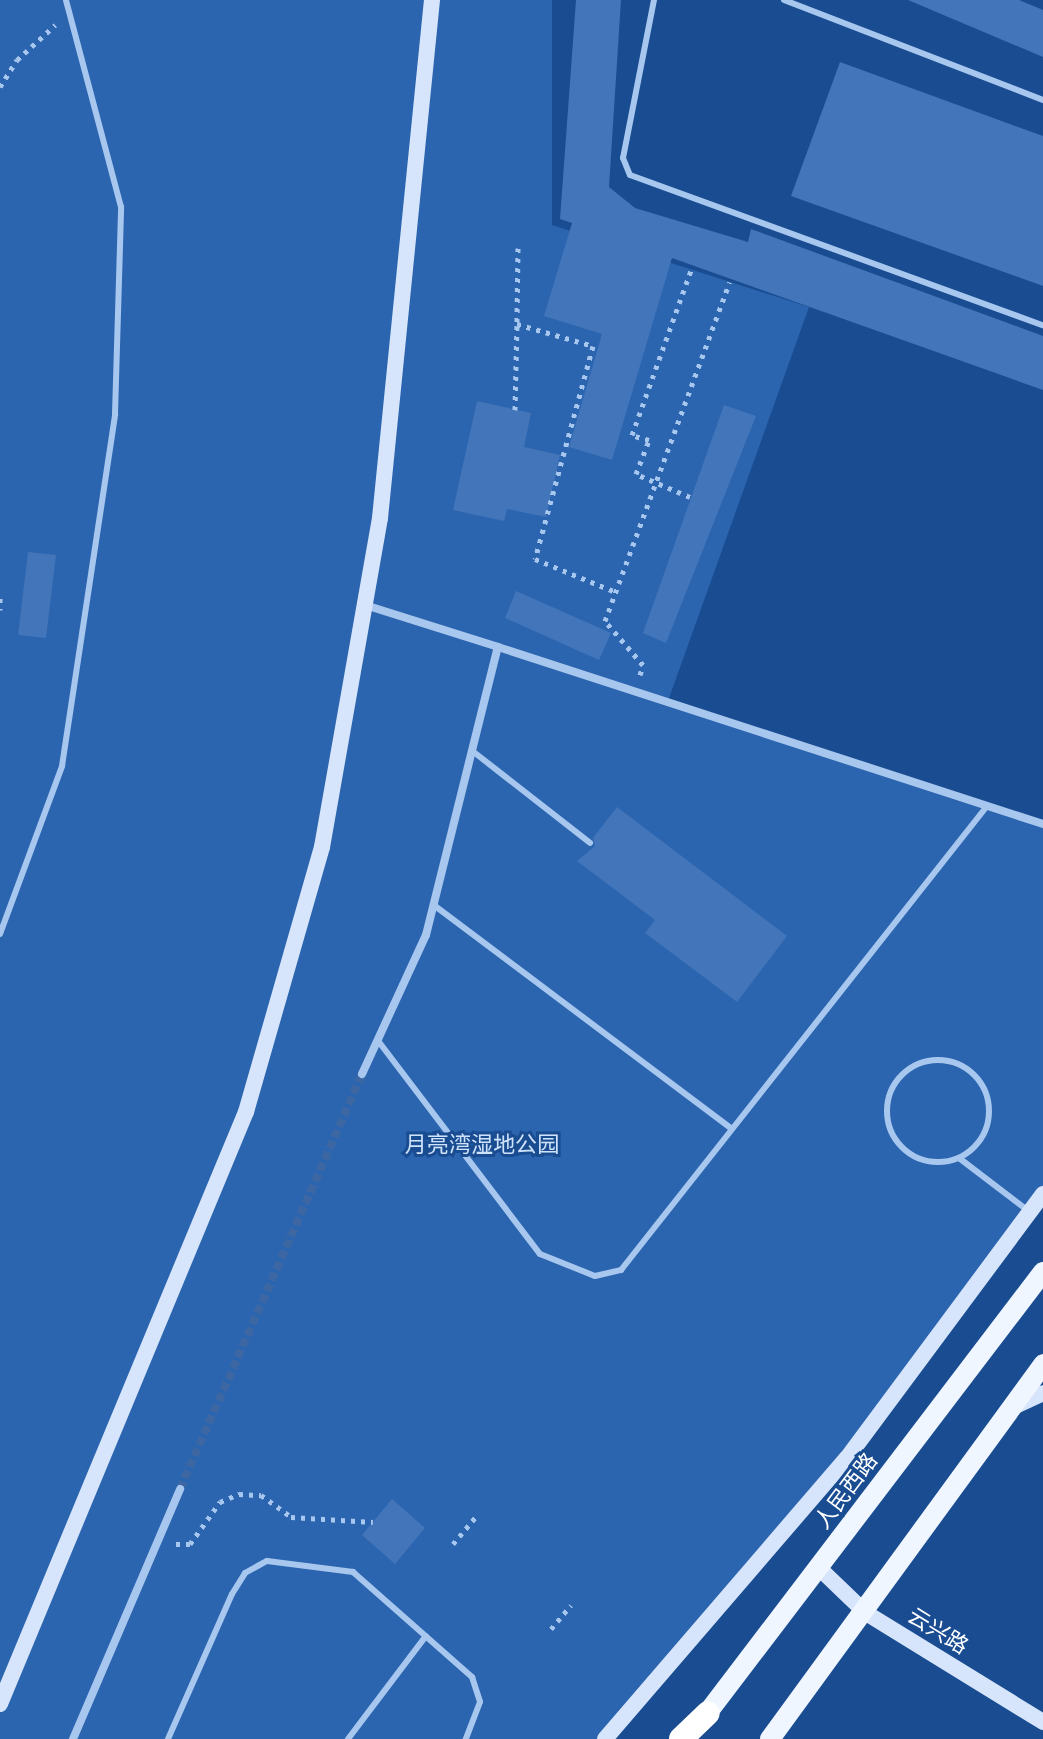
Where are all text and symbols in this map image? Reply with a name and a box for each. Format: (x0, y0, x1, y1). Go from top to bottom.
park label: 月亮湾湿地公园 (405, 1132, 559, 1158)
street label: 人民西路 (809, 1448, 883, 1534)
street label: 云兴路 (903, 1602, 973, 1660)

